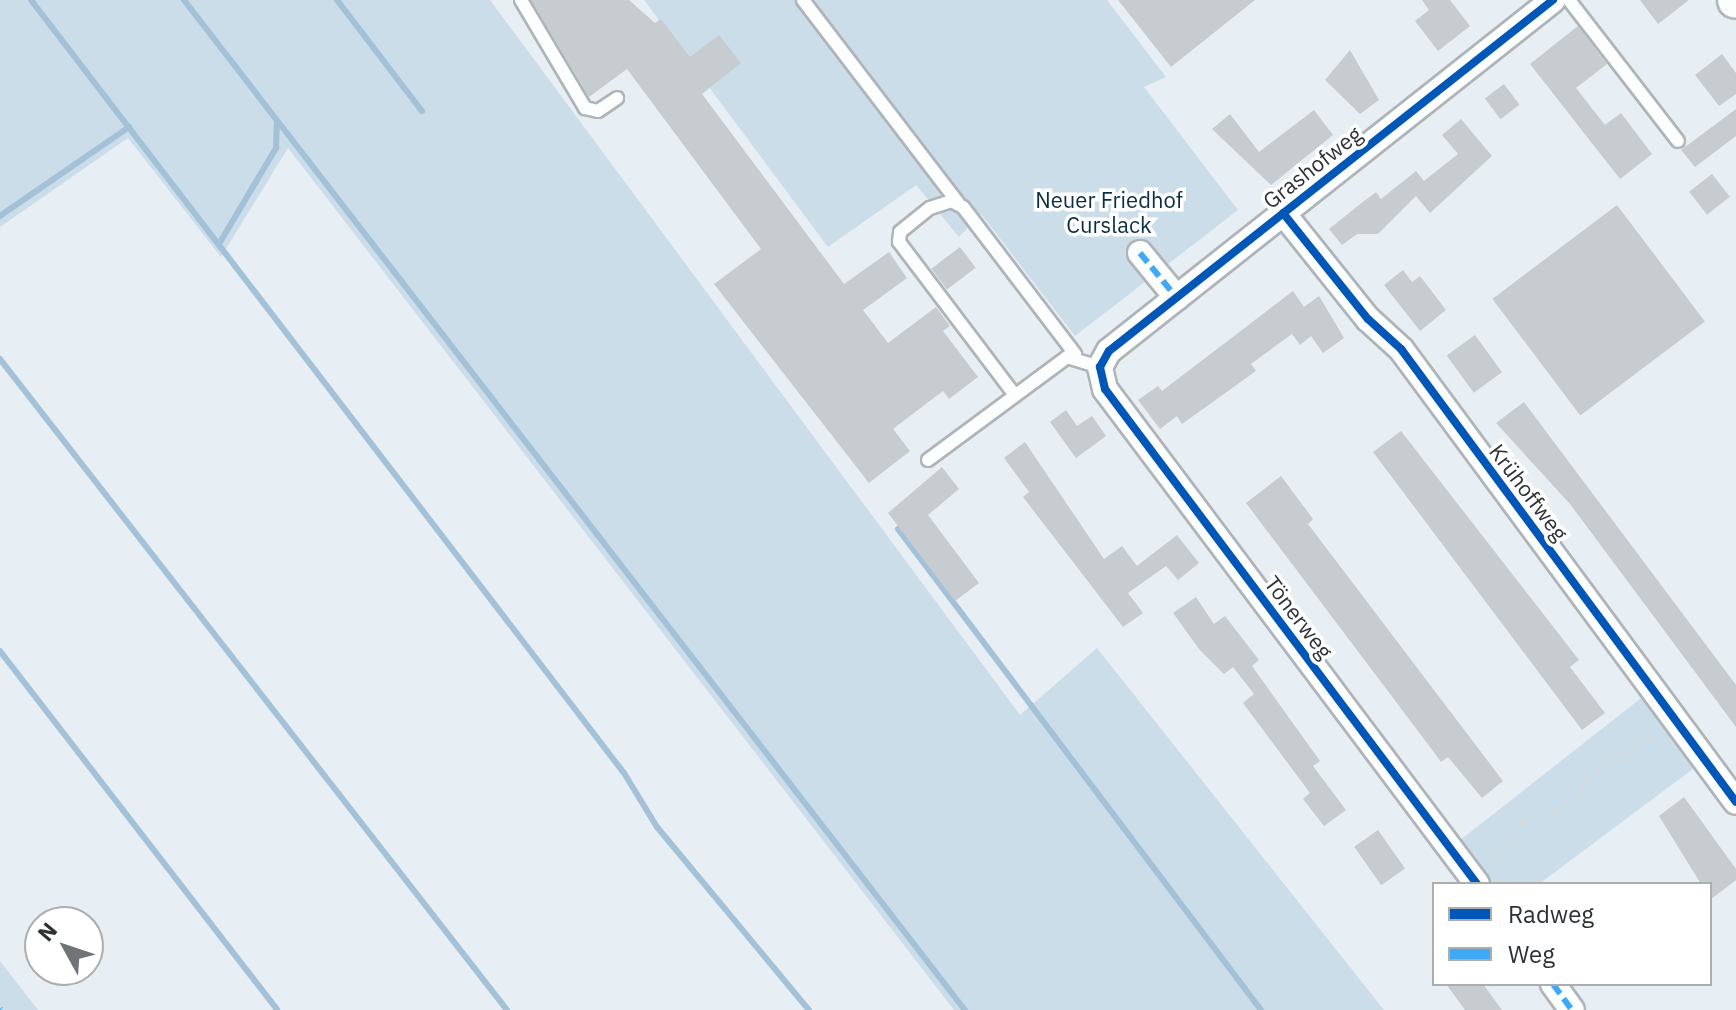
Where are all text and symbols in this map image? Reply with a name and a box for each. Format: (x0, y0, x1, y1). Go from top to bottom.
street label: Grashofweg (1257, 120, 1367, 214)
park label: Neuer Friedhof Curslack (1035, 186, 1183, 238)
street label: Krühoffweg (1484, 439, 1574, 545)
street label: Tönerweg (1259, 570, 1339, 664)
legend (1432, 882, 1712, 986)
text: Radweg (1508, 898, 1594, 930)
north arrow (24, 906, 104, 986)
text: N (31, 916, 63, 947)
text: Weg (1508, 938, 1555, 970)

